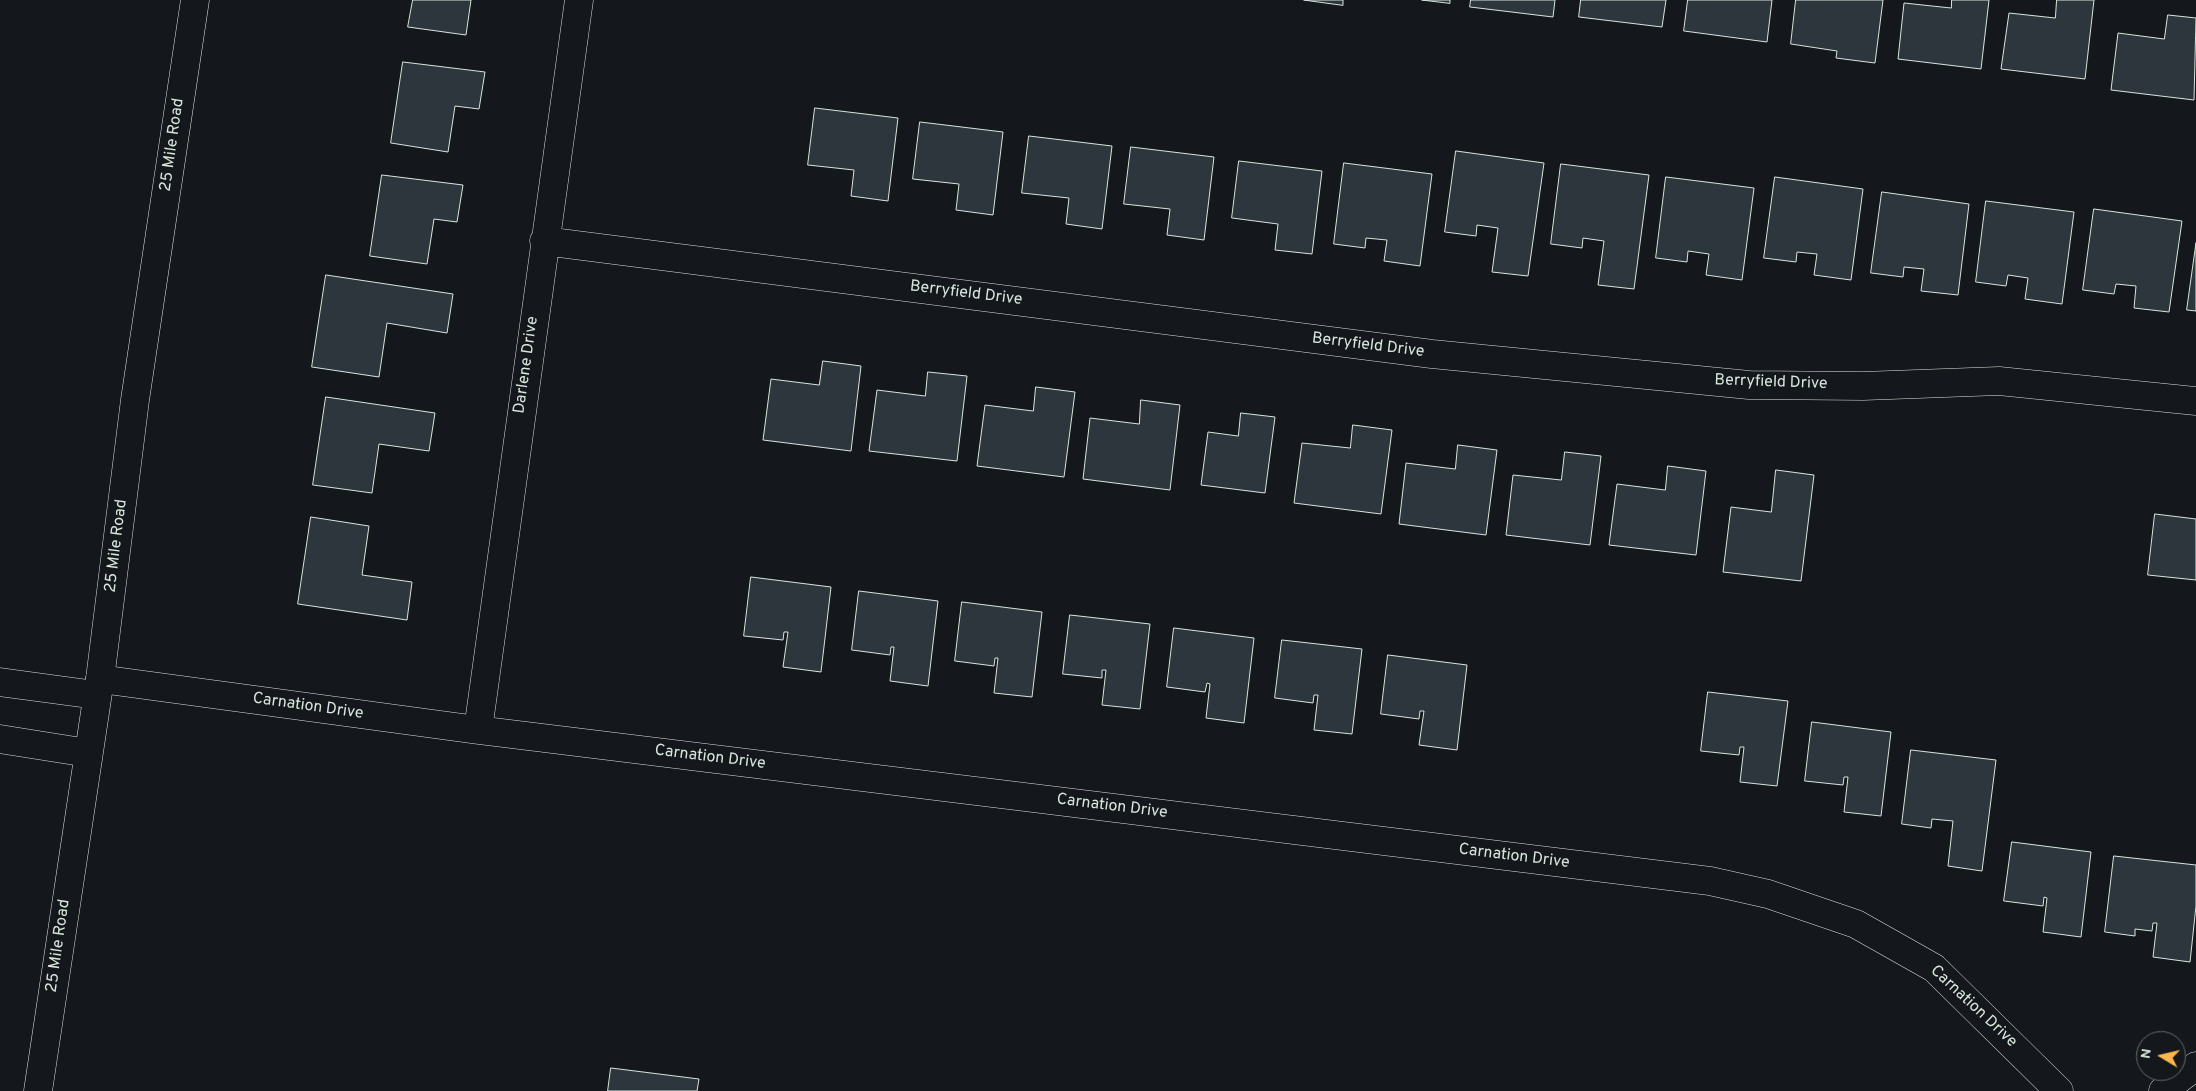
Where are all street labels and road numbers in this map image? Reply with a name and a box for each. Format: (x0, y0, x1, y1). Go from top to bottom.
street label: 25 Mile Road (157, 97, 189, 193)
street label: Berryfield Drive (909, 278, 1023, 310)
street label: Darlene Drive (511, 315, 543, 415)
street label: Berryfield Drive (1311, 330, 1425, 362)
street label: Berryfield Drive (1714, 371, 1828, 395)
street label: 25 Mile Road (102, 498, 132, 594)
street label: Carnation Drive (251, 690, 365, 724)
street label: Carnation Drive (653, 742, 767, 774)
street label: Carnation Drive (1055, 791, 1169, 823)
street label: Carnation Drive (1457, 841, 1571, 873)
street label: 25 Mile Road (43, 898, 75, 994)
street label: Carnation Drive (1926, 962, 2020, 1052)

